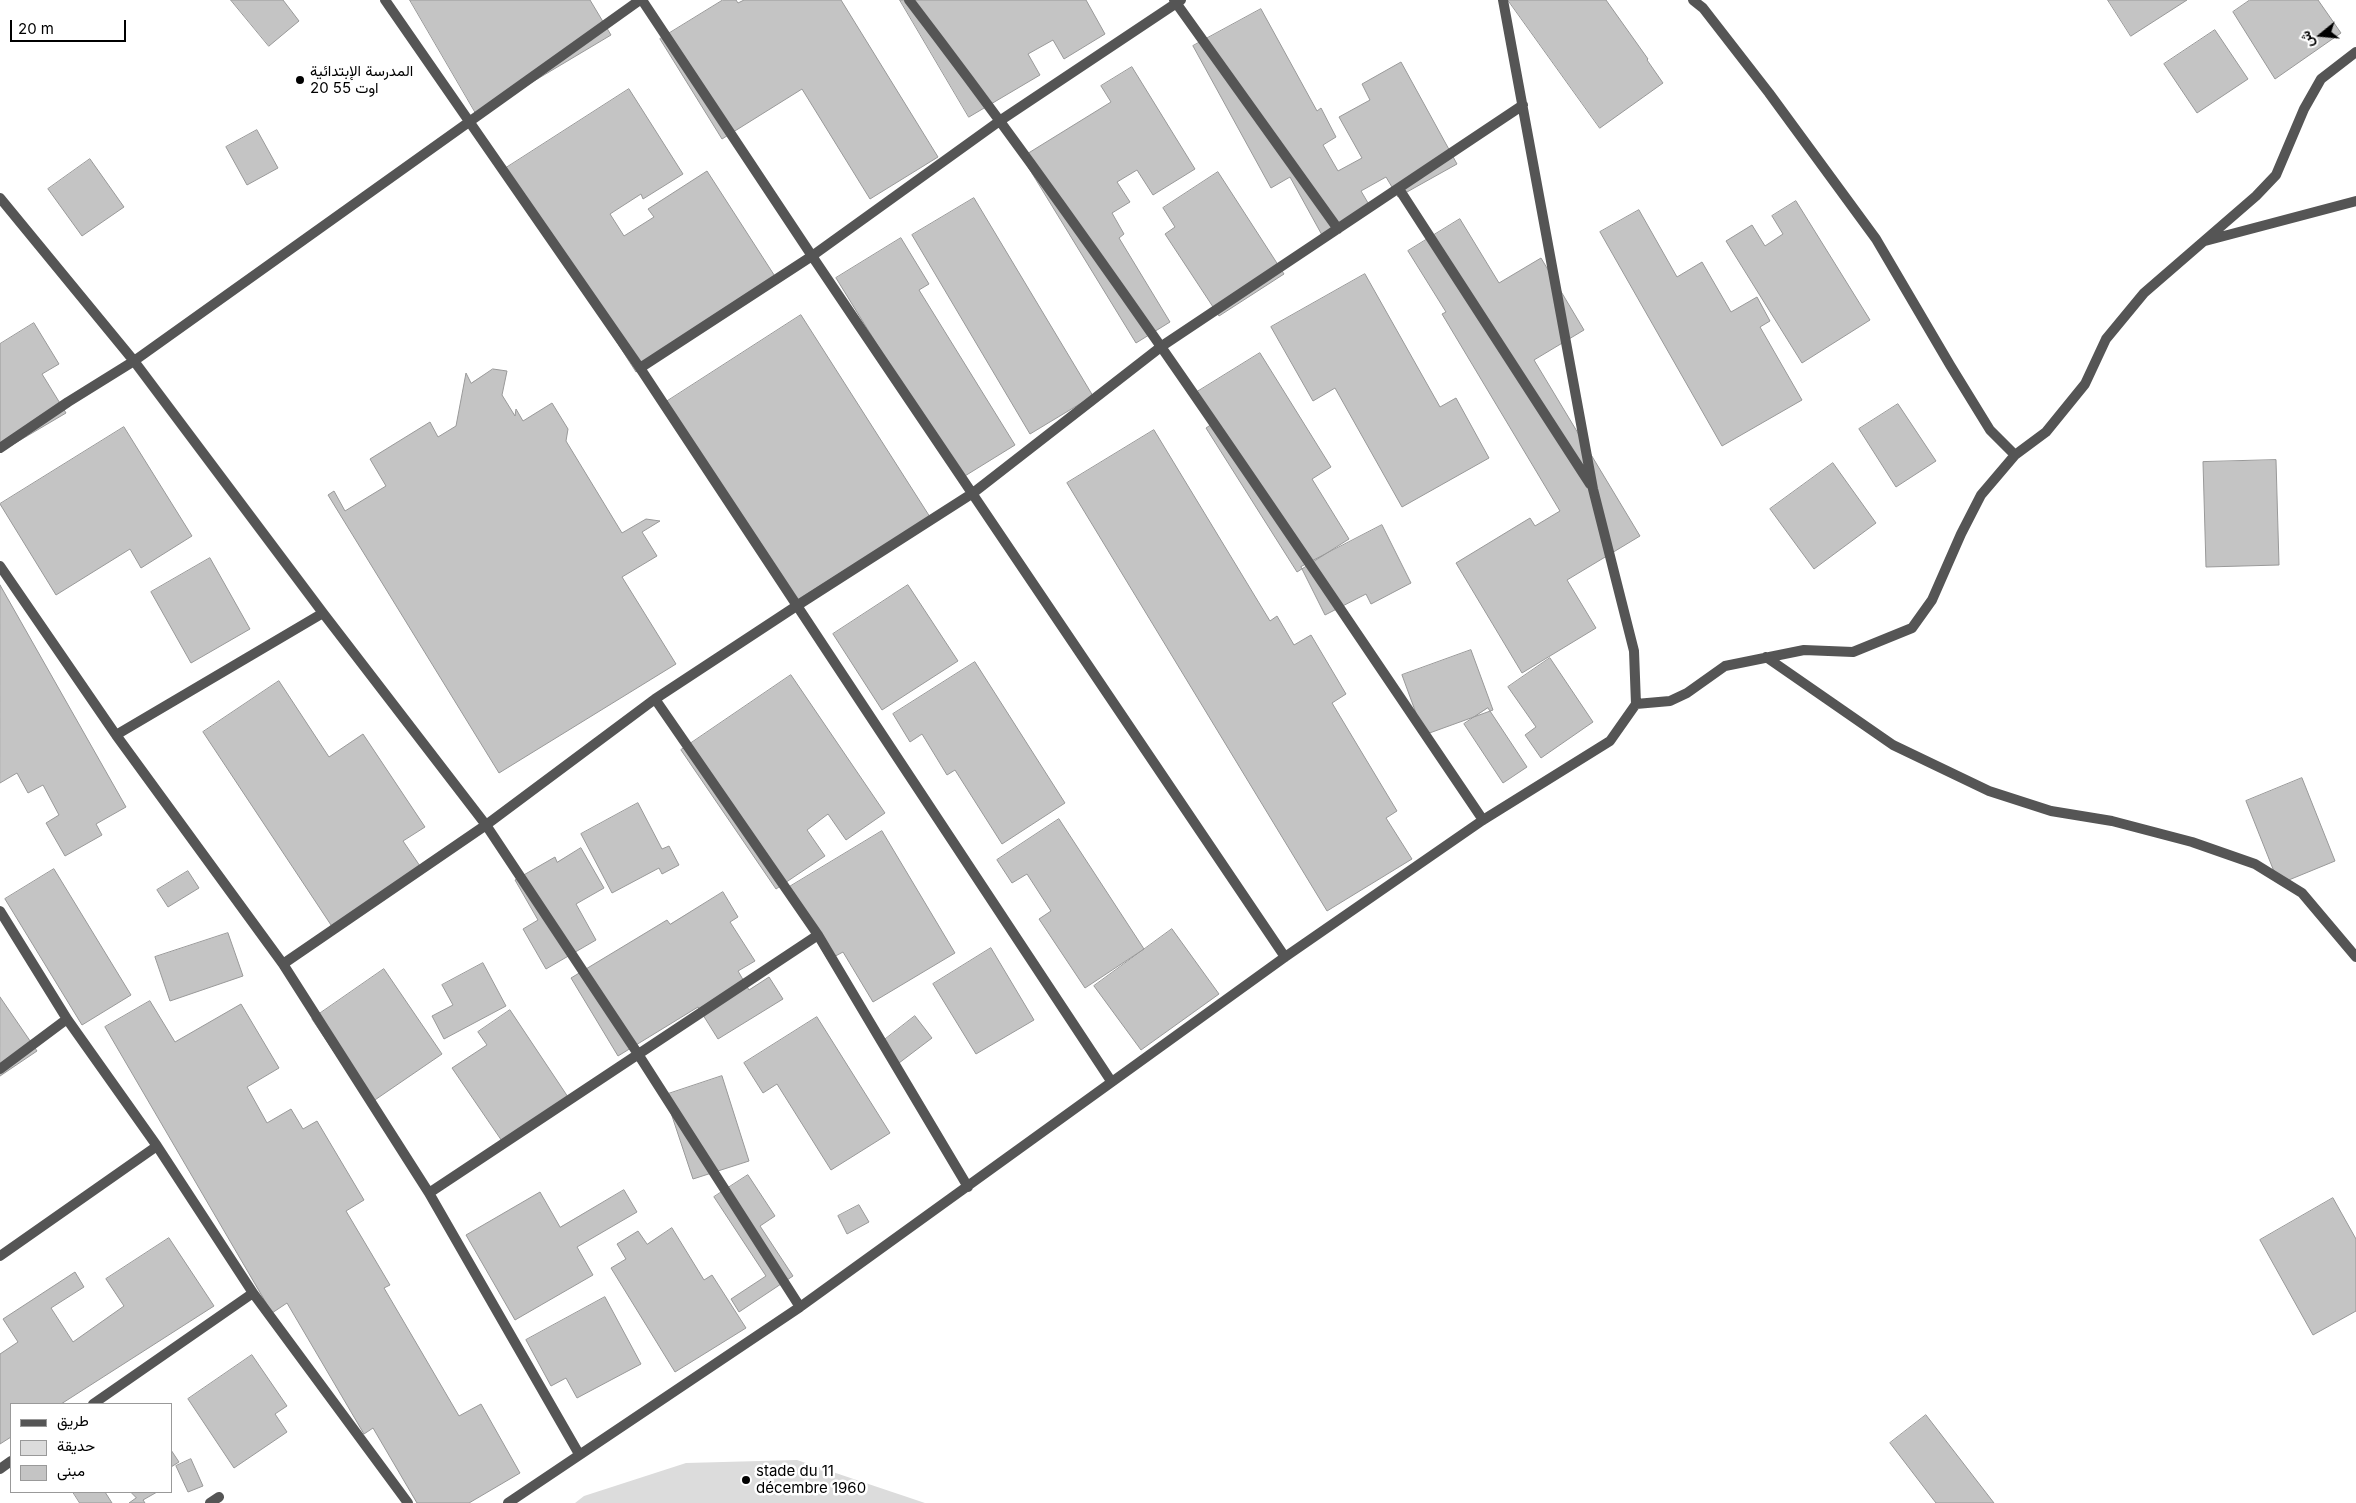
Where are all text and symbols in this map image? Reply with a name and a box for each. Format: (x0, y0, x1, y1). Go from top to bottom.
scale bar (12, 10, 129, 42)
north arrow (2296, 10, 2346, 60)
text: 20 m (18, 19, 54, 38)
text: ش (2296, 29, 2317, 50)
place label: المدرسة الإبتدائية 20 اوت 55 (310, 62, 413, 97)
marker: المدرسة الإبتدائية 20 اوت 55 (294, 74, 306, 86)
legend (10, 1403, 172, 1493)
text: طريق (57, 1411, 89, 1430)
text: حديقة (57, 1436, 95, 1455)
text: مبنى (57, 1461, 85, 1480)
place label: stade du 11 décembre 1960 (756, 1462, 866, 1497)
marker: stade du 11 décembre 1960 (740, 1474, 752, 1486)

